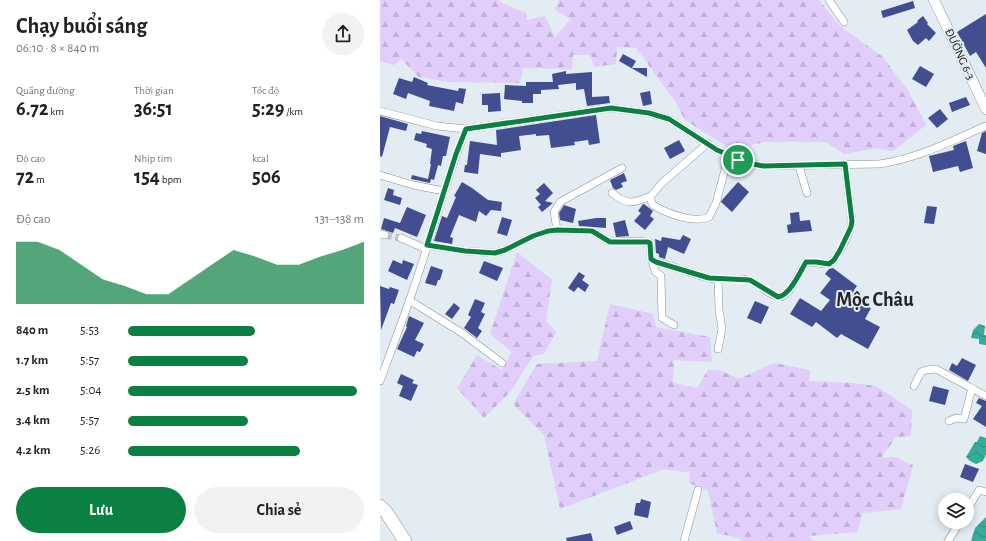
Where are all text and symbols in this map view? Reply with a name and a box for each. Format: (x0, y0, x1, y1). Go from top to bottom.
button: share (322, 13, 364, 55)
text: Chạy buổi sáng (16, 15, 147, 37)
street label: ĐƯỜNG 6-3 (943, 26, 979, 81)
text: 06:10 · 8 × 840 m (16, 42, 99, 55)
text: Quãng đường (16, 85, 75, 96)
text: Thời gian (134, 85, 174, 96)
text: Tốc độ (252, 85, 279, 96)
text: 6.72 (16, 99, 48, 119)
text: 36:51 (134, 99, 173, 119)
text: 5:29 (252, 99, 284, 119)
text: km (48, 106, 64, 117)
text: /km (284, 106, 303, 117)
pin (721, 143, 755, 177)
icon: arrive (727, 149, 749, 171)
text: Độ cao (16, 153, 45, 164)
text: Nhịp tim (134, 153, 172, 164)
text: kcal (252, 153, 269, 164)
text: 72 (16, 167, 34, 187)
text: 154 (134, 167, 160, 187)
text: 506 (252, 167, 281, 187)
text: m (34, 174, 45, 185)
text: bpm (160, 174, 182, 185)
text: Độ cao (16, 213, 50, 226)
text: 131–138 m (315, 213, 364, 226)
district label: Mộc Châu (836, 290, 914, 310)
text: 840 m (16, 324, 48, 337)
text: 5:53 (80, 324, 99, 337)
text: 1.7 km (16, 354, 48, 367)
text: 5:57 (80, 354, 99, 367)
text: 2.5 km (16, 384, 50, 397)
text: 5:04 (80, 384, 102, 397)
text: 3.4 km (16, 414, 50, 427)
text: 5:57 (80, 414, 99, 427)
text: 4.2 km (16, 444, 51, 457)
text: 5:26 (80, 444, 100, 457)
button: Lưu (16, 487, 186, 533)
button: Chia sẻ (194, 487, 364, 533)
map controls (938, 493, 974, 529)
button: layers (938, 493, 974, 529)

